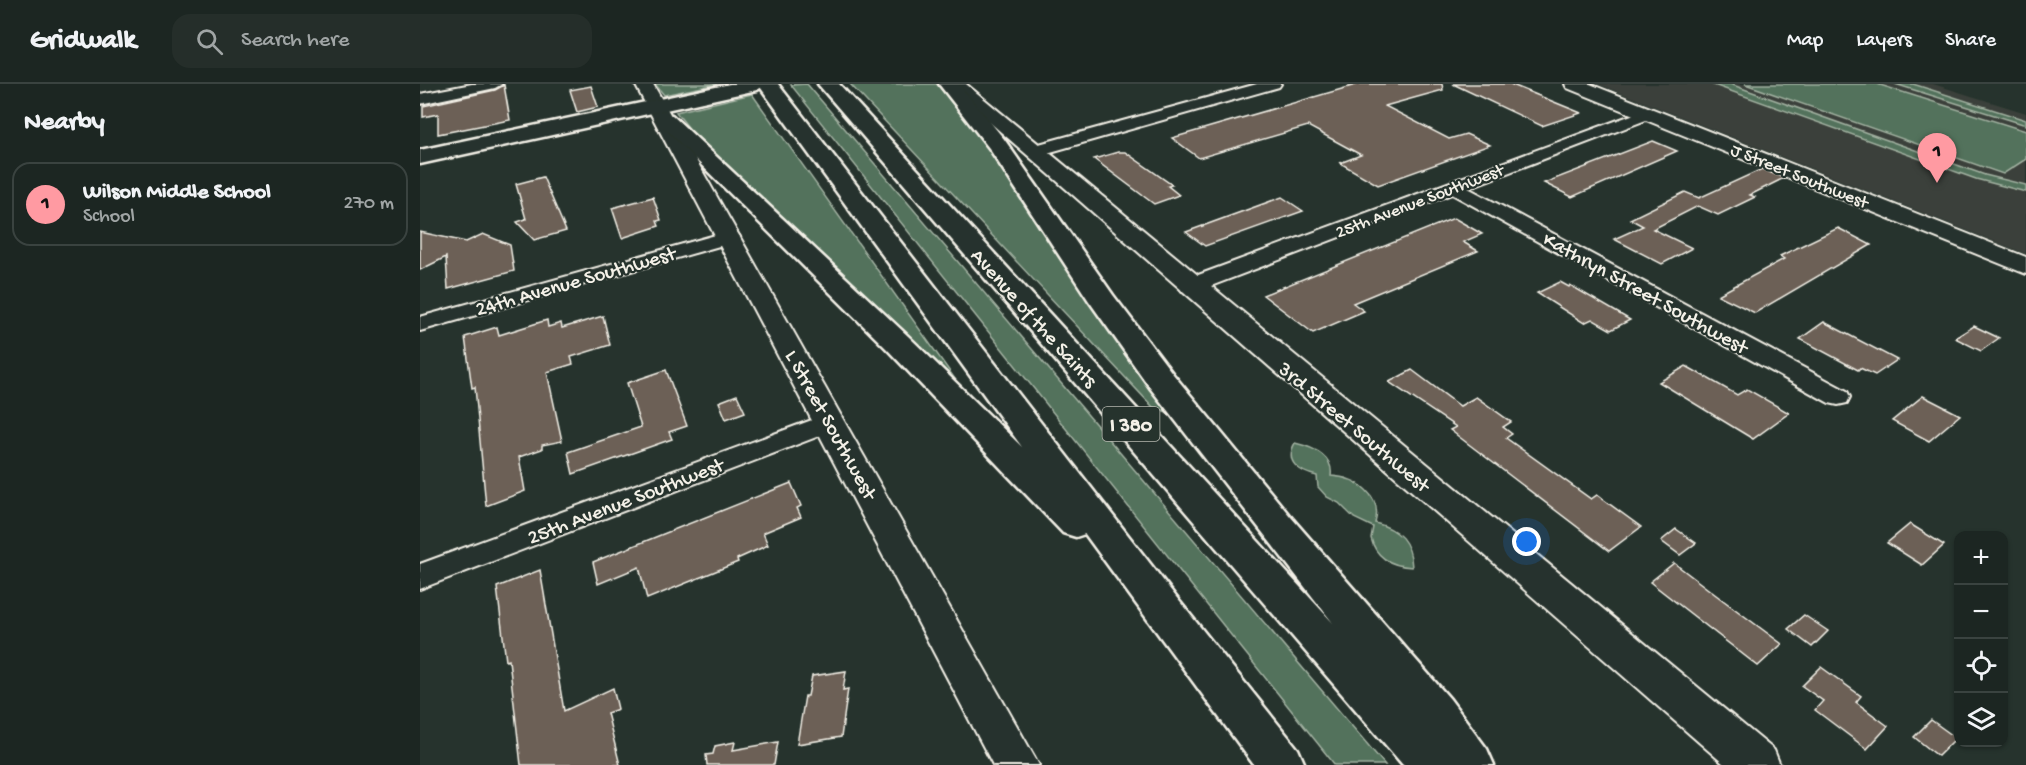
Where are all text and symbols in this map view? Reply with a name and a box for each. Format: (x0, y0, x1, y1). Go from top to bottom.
search box (172, 14, 592, 68)
text: Gridwalk (30, 25, 136, 58)
icon: search (193, 25, 226, 58)
text: Search here (241, 28, 349, 54)
text: Map (1787, 29, 1823, 54)
text: Layers (1856, 29, 1912, 54)
text: Share (1945, 29, 1996, 54)
text: Nearby (24, 108, 105, 139)
pin: 1 (1918, 134, 1957, 183)
street label: J Street Southwest (1727, 140, 1872, 215)
street label: 25th Avenue Southwest (1333, 160, 1508, 244)
text: Wilson Middle School (83, 180, 271, 206)
text: 1 (41, 193, 50, 216)
text: 270 m (344, 193, 394, 216)
text: School (83, 206, 135, 229)
street label: Kathryn Street Southwest (1537, 228, 1753, 363)
street label: 24th Avenue Southwest (473, 242, 681, 324)
street label: Avenue of the Saints (963, 245, 1102, 395)
street label: L Street Southwest (777, 346, 882, 507)
street label: 3rd Street Southwest (1271, 357, 1436, 501)
road number: I 380 (1102, 407, 1160, 441)
street label: 25th Avenue Southwest (525, 453, 730, 552)
your location (1512, 527, 1541, 556)
map controls (1954, 531, 2008, 747)
button: + (1954, 531, 2008, 585)
button: − (1954, 585, 2008, 639)
button: locate (1954, 639, 2008, 693)
button: layers (1954, 693, 2008, 747)

